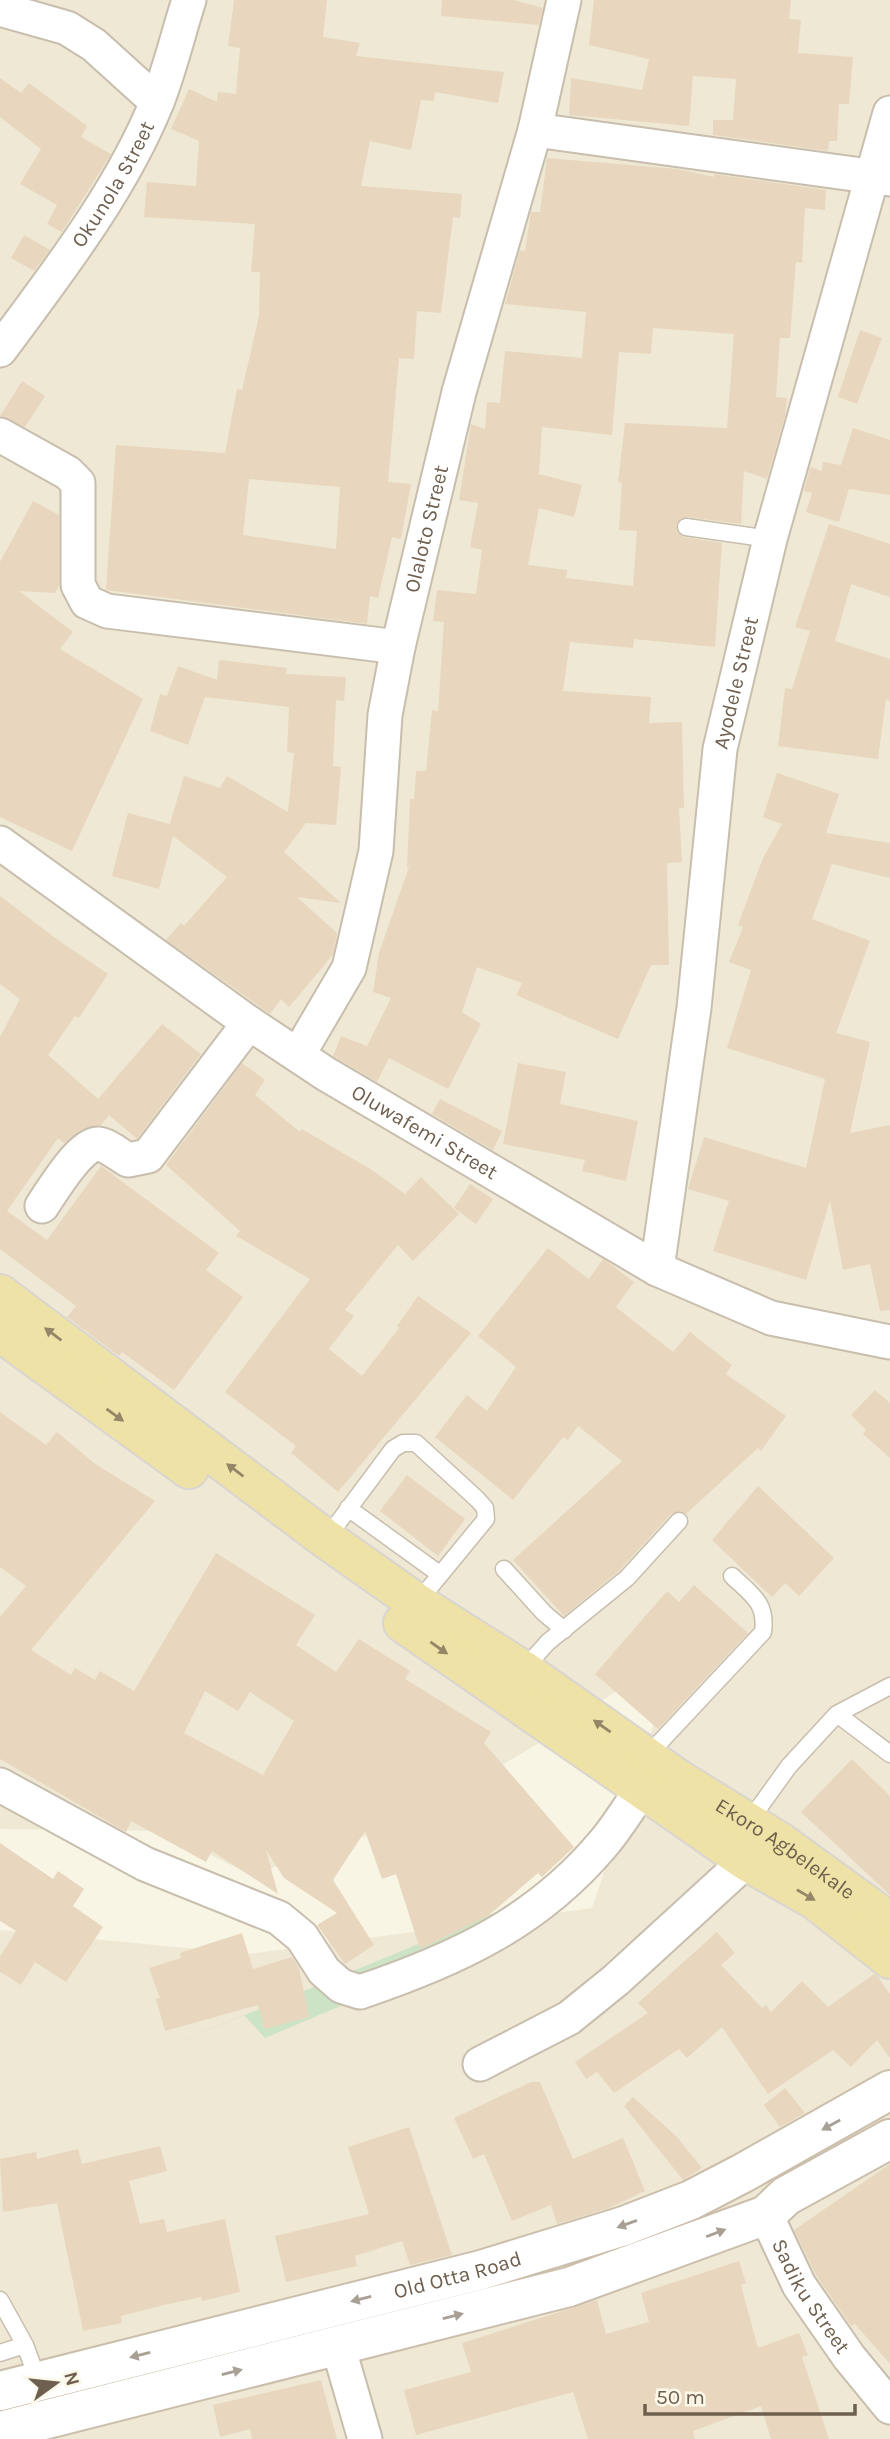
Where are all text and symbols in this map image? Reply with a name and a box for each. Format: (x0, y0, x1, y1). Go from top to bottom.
street label: Okunola Street (67, 117, 159, 252)
street label: Olaloto Street (399, 462, 453, 595)
street label: Ayodele Street (708, 614, 763, 751)
street label: Oluwafemi Street (347, 1080, 502, 1184)
one-way arrow (44, 1327, 62, 1341)
one-way arrow (106, 1408, 124, 1422)
one-way arrow (226, 1463, 244, 1478)
one-way arrow (429, 1641, 448, 1655)
one-way arrow (593, 1719, 611, 1733)
street label: Ekoro Agbelekale (711, 1793, 860, 1905)
one-way arrow (796, 1889, 815, 1901)
one-way arrow (821, 2119, 841, 2131)
one-way arrow (616, 2219, 637, 2230)
one-way arrow (706, 2227, 727, 2238)
street label: Sadiku Street (767, 2235, 855, 2358)
street label: Old Otta Road (391, 2246, 524, 2303)
one-way arrow (350, 2294, 372, 2305)
one-way arrow (442, 2310, 464, 2321)
north arrow (21, 2348, 91, 2418)
one-way arrow (129, 2350, 151, 2361)
one-way arrow (222, 2366, 244, 2377)
text: N (59, 2369, 84, 2388)
scale bar (645, 2372, 855, 2416)
text: 50 m (656, 2385, 705, 2409)

